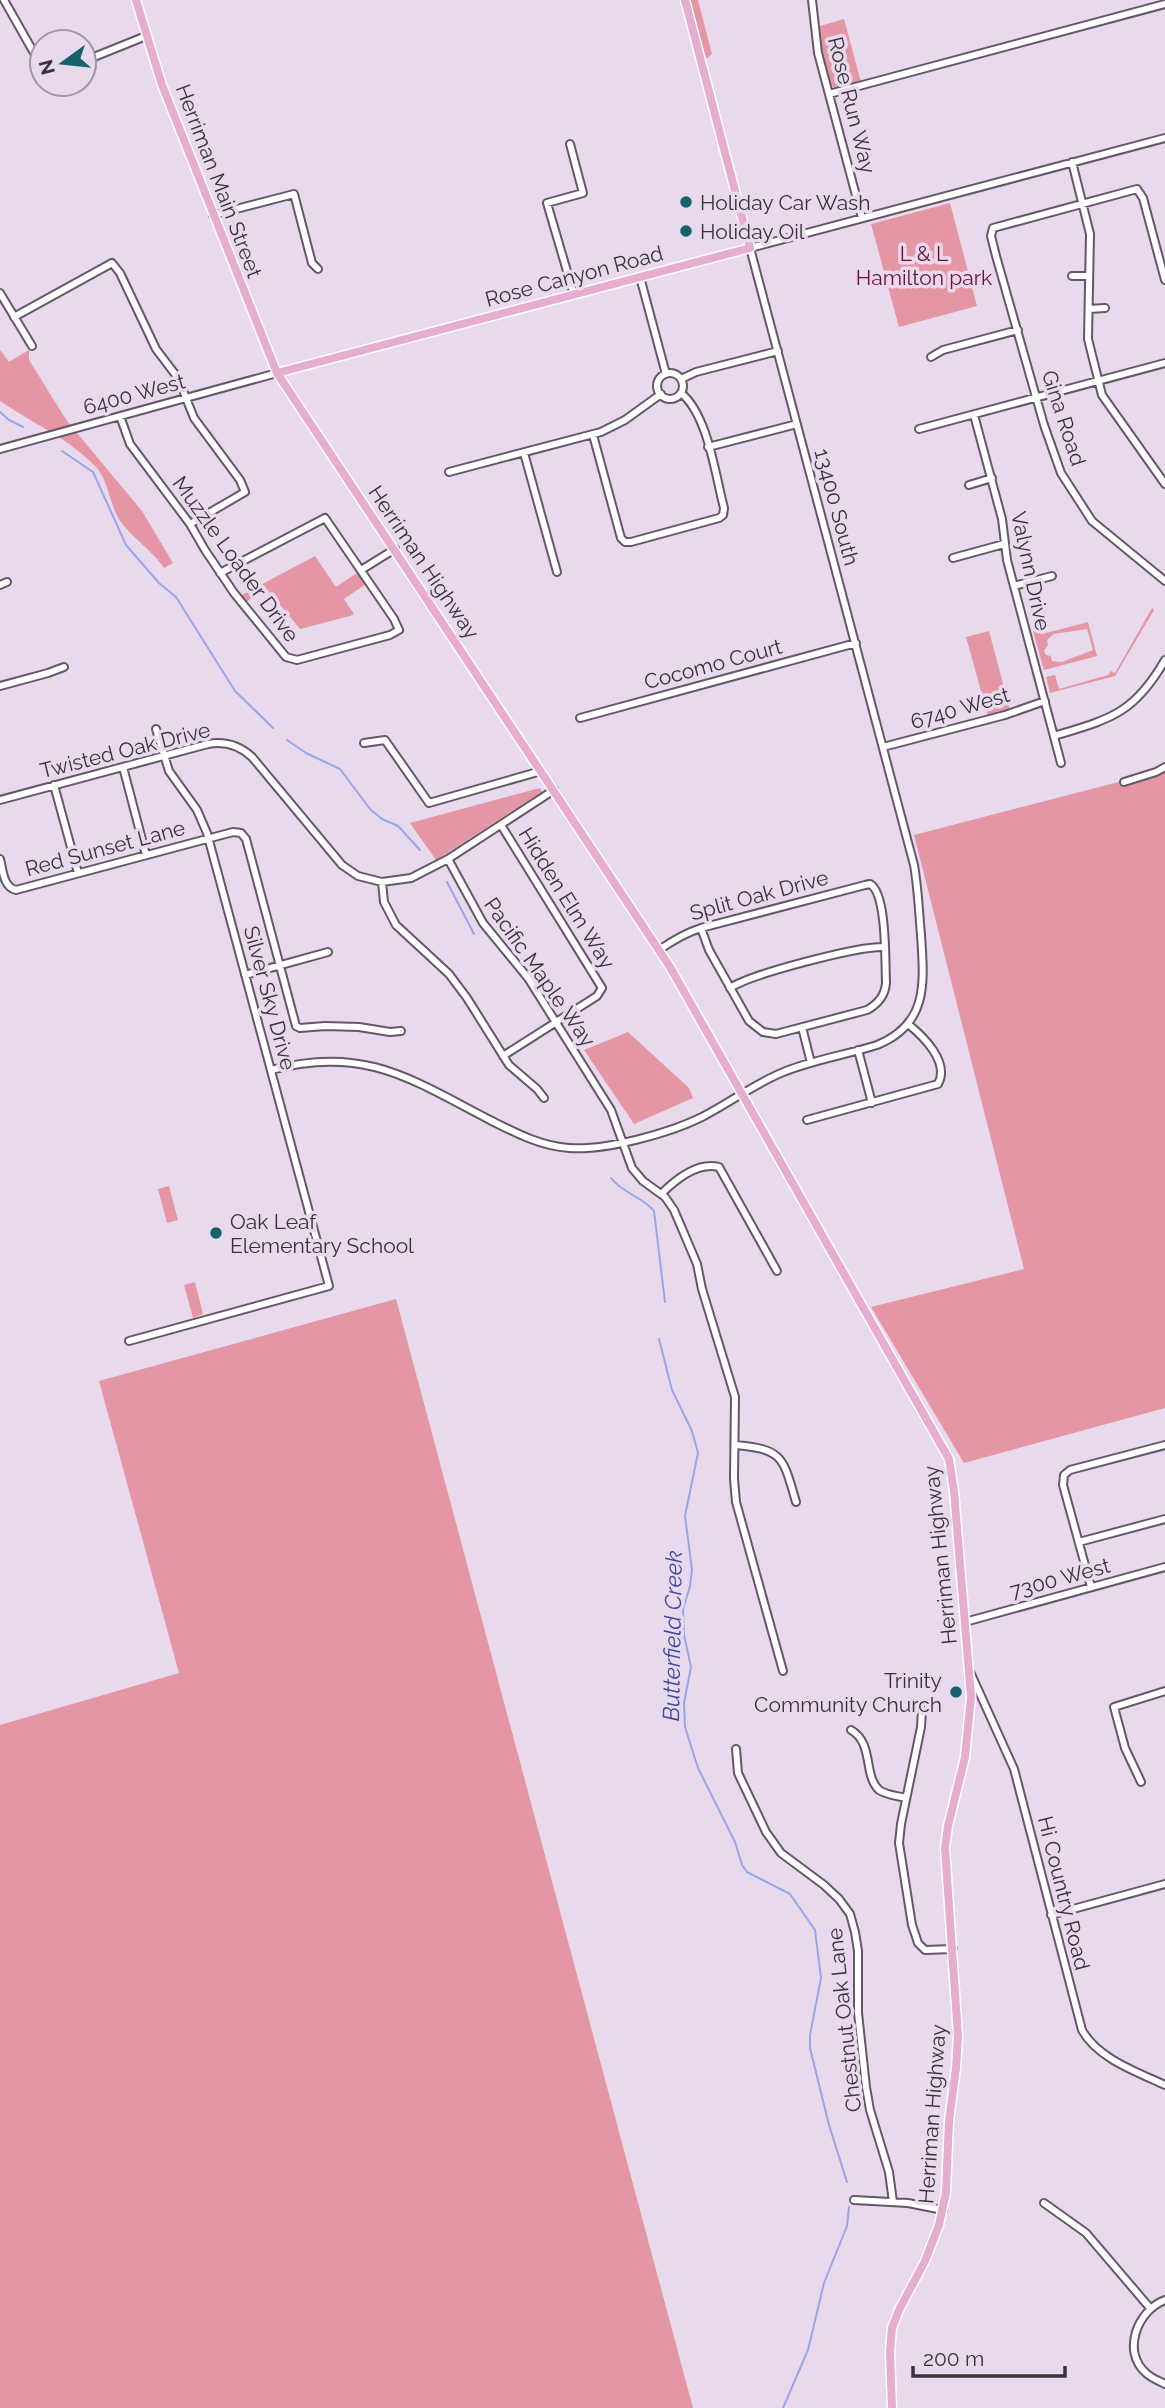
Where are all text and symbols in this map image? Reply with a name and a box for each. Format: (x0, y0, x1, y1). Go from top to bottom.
north arrow (28, 28, 98, 98)
street label: Rose Run Way (823, 34, 881, 176)
text: N (34, 58, 59, 77)
street label: Herriman Main Street (171, 81, 267, 281)
place label: Holiday Car Wash (700, 190, 871, 215)
marker: Holiday Car Wash (678, 194, 694, 210)
place label: Holiday Oil (700, 219, 805, 244)
marker: Holiday Oil (678, 223, 694, 239)
street label: Rose Canyon Road (482, 240, 666, 312)
park label: L & L Hamilton park (856, 241, 992, 290)
street label: Gina Road (1037, 367, 1091, 469)
street label: 6400 West (80, 368, 188, 420)
street label: 13400 South (809, 446, 865, 568)
street label: Muzzle Loader Drive (168, 471, 304, 647)
street label: Herriman Highway (363, 481, 485, 643)
street label: Valynn Drive (1006, 509, 1056, 633)
street label: Cocomo Court (641, 634, 785, 694)
street label: 6740 West (908, 682, 1012, 734)
street label: Twisted Oak Drive (37, 717, 213, 783)
street label: Red Sunset Lane (22, 815, 188, 881)
street label: Hidden Elm Way (514, 823, 620, 973)
street label: Split Oak Drive (687, 865, 831, 925)
street label: Pacific Maple Way (479, 892, 601, 1052)
street label: Silver Sky Drive (239, 923, 301, 1073)
place label: Oak Leaf Elementary School (230, 1209, 414, 1258)
marker: Oak Leaf Elementary School (208, 1225, 224, 1241)
street label: Herriman Highway (918, 1464, 962, 1646)
water label: Butterfield Creek (657, 1550, 687, 1722)
street label: 7300 West (1007, 1553, 1113, 1603)
place label: Trinity Community Church (754, 1668, 942, 1717)
marker: Trinity Community Church (948, 1684, 964, 1700)
street label: Hi Country Road (1033, 1813, 1095, 1973)
street label: Chestnut Oak Lane (822, 1927, 866, 2113)
street label: Herriman Highway (913, 2024, 951, 2204)
scale bar (913, 2334, 1065, 2378)
text: 200 m (923, 2346, 984, 2371)

